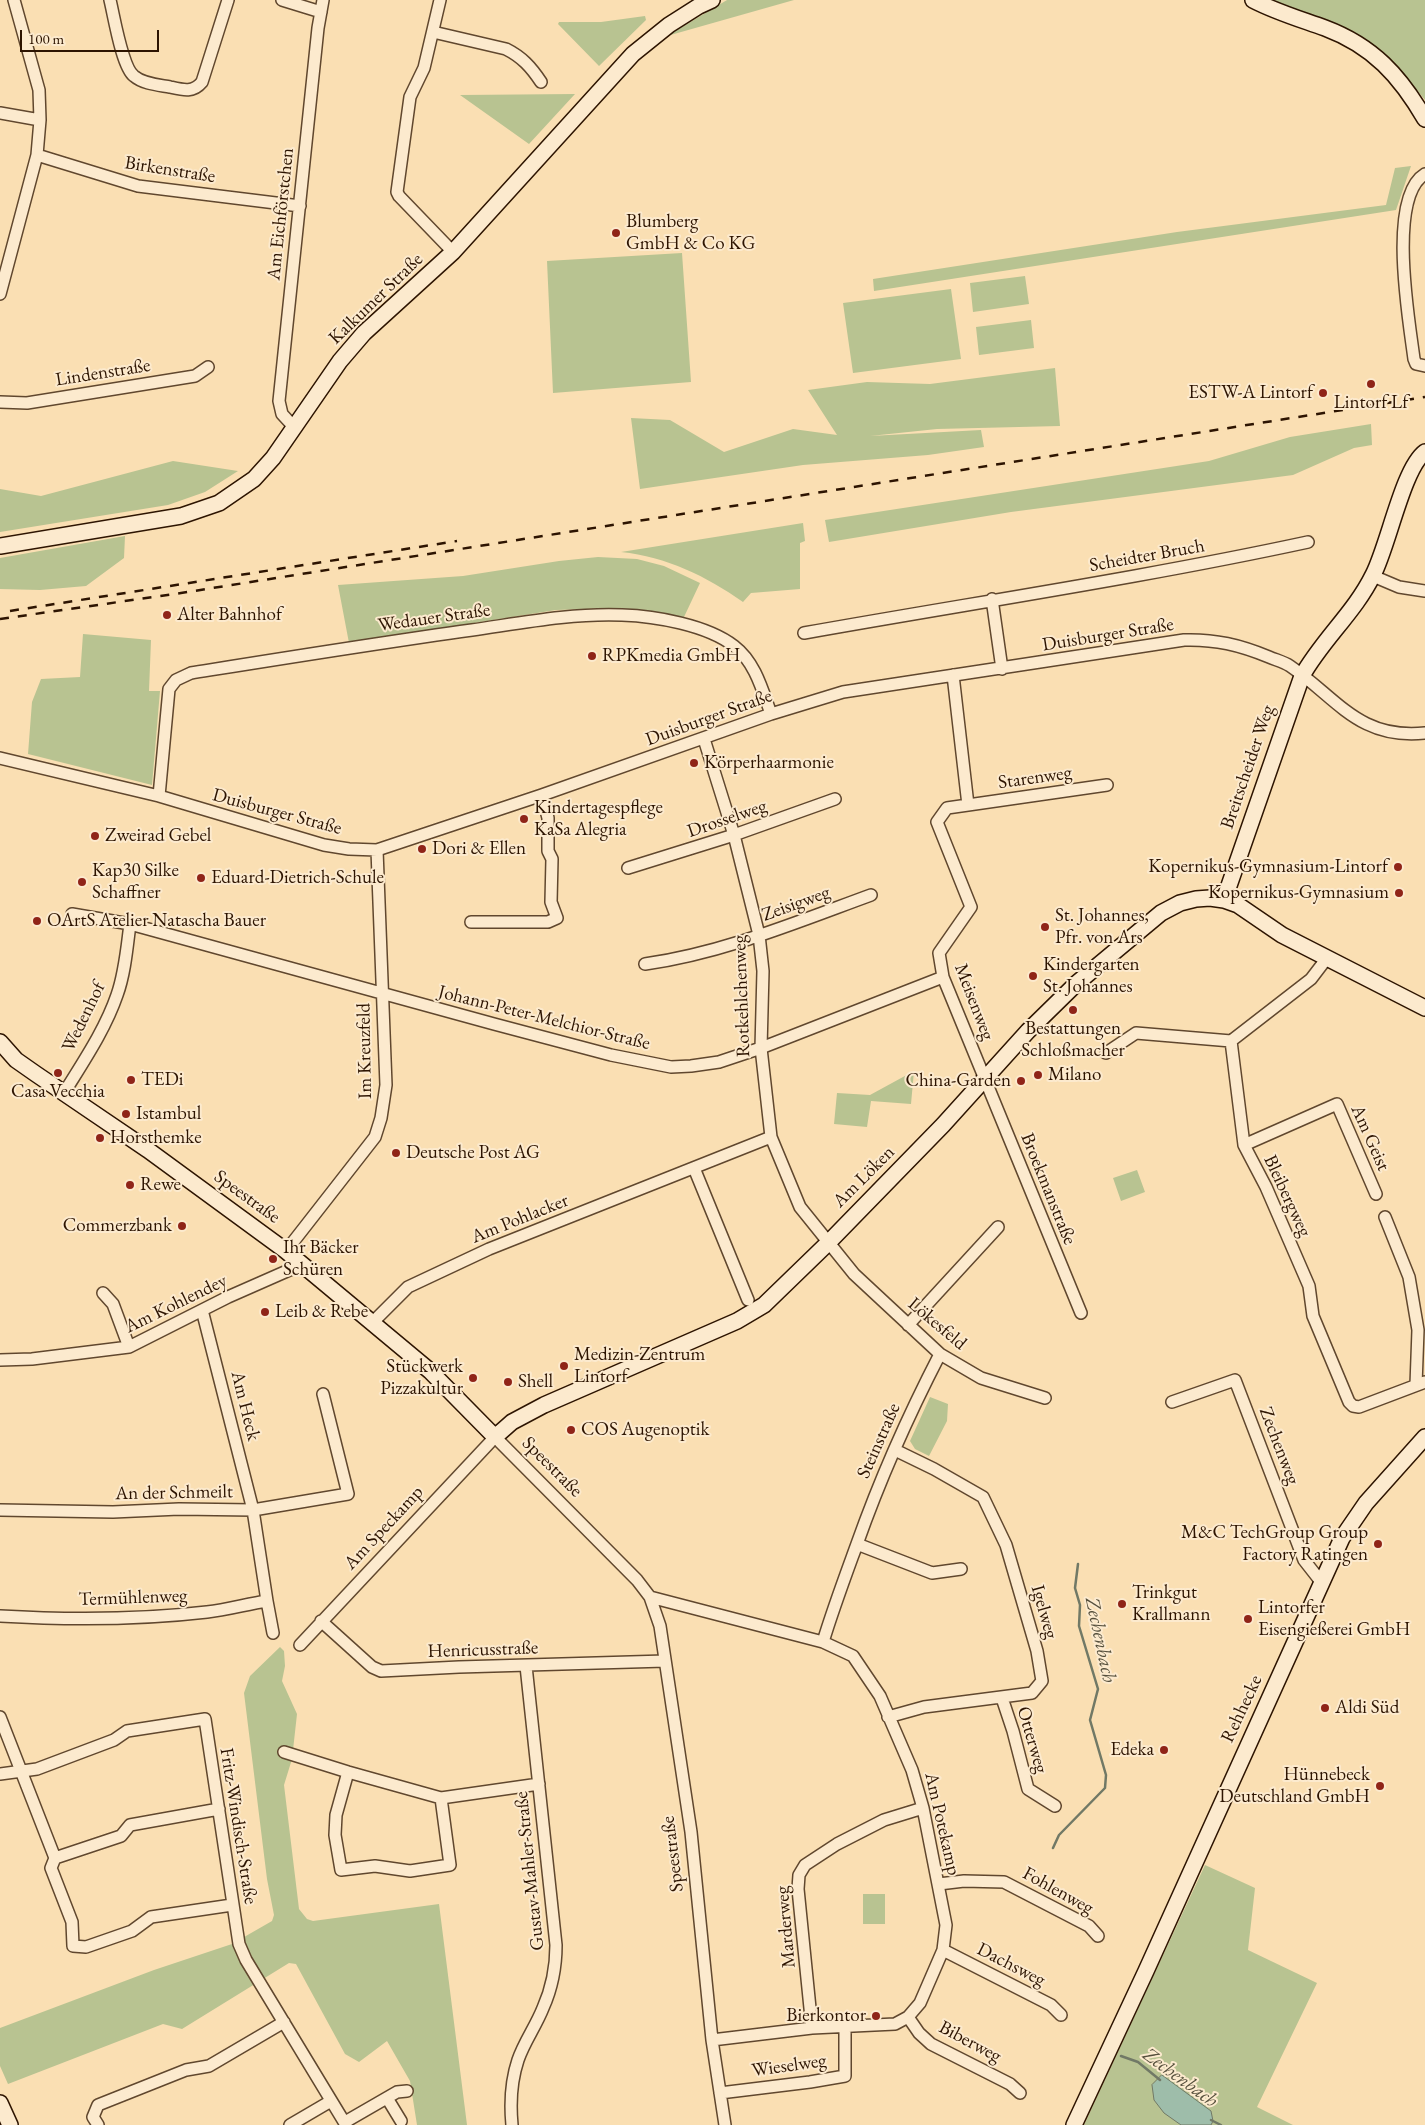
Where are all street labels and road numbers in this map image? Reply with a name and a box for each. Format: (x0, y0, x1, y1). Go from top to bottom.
street label: Am Eichförstchen (263, 147, 299, 281)
street label: Birkenstraße (123, 152, 217, 188)
street label: Kalkumer Straße (324, 248, 428, 350)
street label: Lindenstraße (54, 354, 152, 392)
street label: Scheidter Bruch (1088, 535, 1206, 577)
street label: Wedauer Straße (376, 599, 492, 637)
street label: Duisburger Straße (1041, 613, 1175, 657)
street label: Duisburger Straße (643, 685, 775, 751)
street label: Breitscheider Weg (1216, 702, 1280, 832)
street label: Starenweg (997, 762, 1073, 794)
street label: Duisburger Straße (210, 784, 344, 840)
street label: Drosselweg (684, 795, 770, 843)
street label: Zeisigweg (759, 881, 833, 927)
street label: Rotkehlchenweg (728, 934, 756, 1058)
street label: Meisenweg (949, 961, 999, 1043)
street label: Wedenhof (57, 978, 111, 1056)
street label: Johann-Peter-Melchior-Straße (436, 981, 652, 1055)
street label: Im Kreuzfeld (353, 1003, 377, 1099)
street label: Am Geist (1345, 1102, 1395, 1174)
street label: Broekmanstraße (1015, 1130, 1081, 1248)
street label: Am Löken (828, 1141, 900, 1213)
street label: Bleibergweg (1258, 1151, 1316, 1241)
street label: Speestraße (209, 1165, 285, 1229)
street label: Am Pohlacker (468, 1189, 572, 1249)
street label: Am Kohlendey (121, 1269, 231, 1339)
street label: Lökesfeld (903, 1293, 971, 1355)
street label: Am Heck (225, 1369, 265, 1443)
street label: Steinstraße (852, 1400, 906, 1482)
street label: Zechenweg (1254, 1404, 1304, 1488)
street label: Speestraße (517, 1432, 587, 1502)
street label: An der Schmeilt (115, 1481, 233, 1505)
street label: Am Speckamp (339, 1481, 429, 1575)
street label: Igelweg (1025, 1582, 1063, 1642)
street label: Termühlenweg (78, 1585, 188, 1611)
street label: Henricusstraße (427, 1637, 539, 1663)
street label: Rehhecke (1216, 1672, 1268, 1746)
street label: Otterweg (1012, 1704, 1052, 1776)
street label: Fritz-Windisch-Straße (214, 1746, 262, 1906)
street label: Am Potekamp (919, 1770, 965, 1878)
street label: Gustav-Mahler-Straße (510, 1790, 550, 1952)
street label: Speestraße (657, 1815, 689, 1893)
street label: Fohlenweg (1018, 1862, 1098, 1920)
street label: Marderweg (771, 1885, 801, 1969)
street label: Dachsweg (973, 1938, 1049, 1992)
street label: Biberweg (935, 2016, 1005, 2068)
street label: Wieselweg (750, 2049, 828, 2083)

